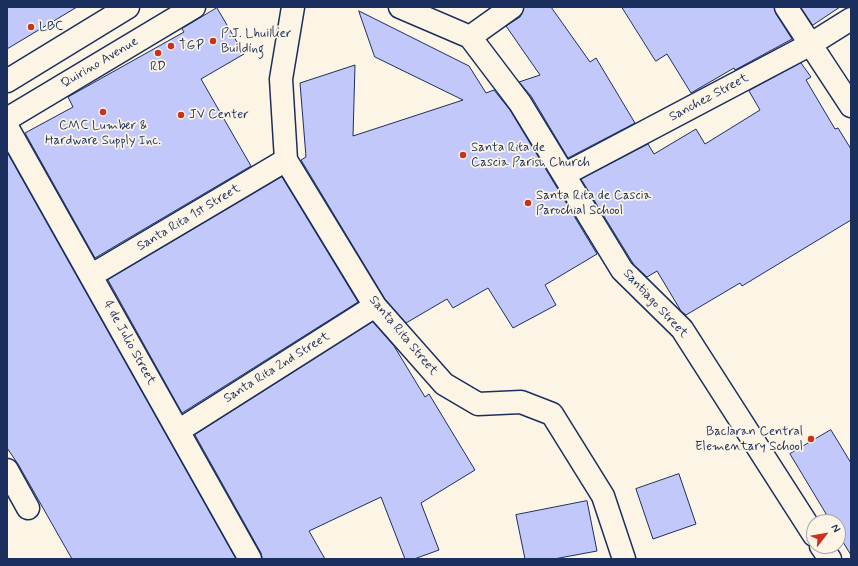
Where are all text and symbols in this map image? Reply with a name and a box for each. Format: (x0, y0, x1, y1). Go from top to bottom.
place label: LBC (39, 19, 63, 35)
marker: LBC (26, 22, 36, 32)
place label: P.J. Lhuillier Building (221, 26, 291, 57)
street label: Quirino Avenue (59, 34, 141, 92)
marker: P.J. Lhuillier Building (208, 36, 218, 46)
place label: TGP (179, 38, 204, 54)
marker: TGP (166, 41, 176, 51)
marker: RD (153, 48, 163, 58)
place label: RD (150, 59, 166, 75)
street label: Sanchez Street (667, 71, 751, 125)
marker: CMC Lumber & Hardware Supply Inc. (98, 107, 108, 117)
place label: JV Center (189, 107, 249, 123)
marker: JV Center (176, 110, 186, 120)
place label: CMC Lumber & Hardware Supply Inc. (45, 118, 161, 149)
place label: Santa Rita de Cascia Parish Church (471, 140, 590, 171)
marker: Santa Rita de Cascia Parish Church (458, 150, 468, 160)
street label: Santa Rita 1st Street (135, 181, 243, 255)
place label: Santa Rita de Cascia Parochial School (536, 188, 651, 219)
marker: Santa Rita de Cascia Parochial School (523, 198, 533, 208)
street label: Santiago Street (619, 266, 691, 342)
street label: Santa Rita Street (365, 293, 441, 379)
street label: 4 de Julio Street (99, 298, 159, 388)
street label: Santa Rita 2nd Street (221, 329, 333, 407)
place label: Baclaran Central Elementary School (695, 424, 803, 455)
marker: Baclaran Central Elementary School (806, 434, 816, 444)
north arrow (806, 514, 846, 554)
text: N (828, 522, 843, 535)

